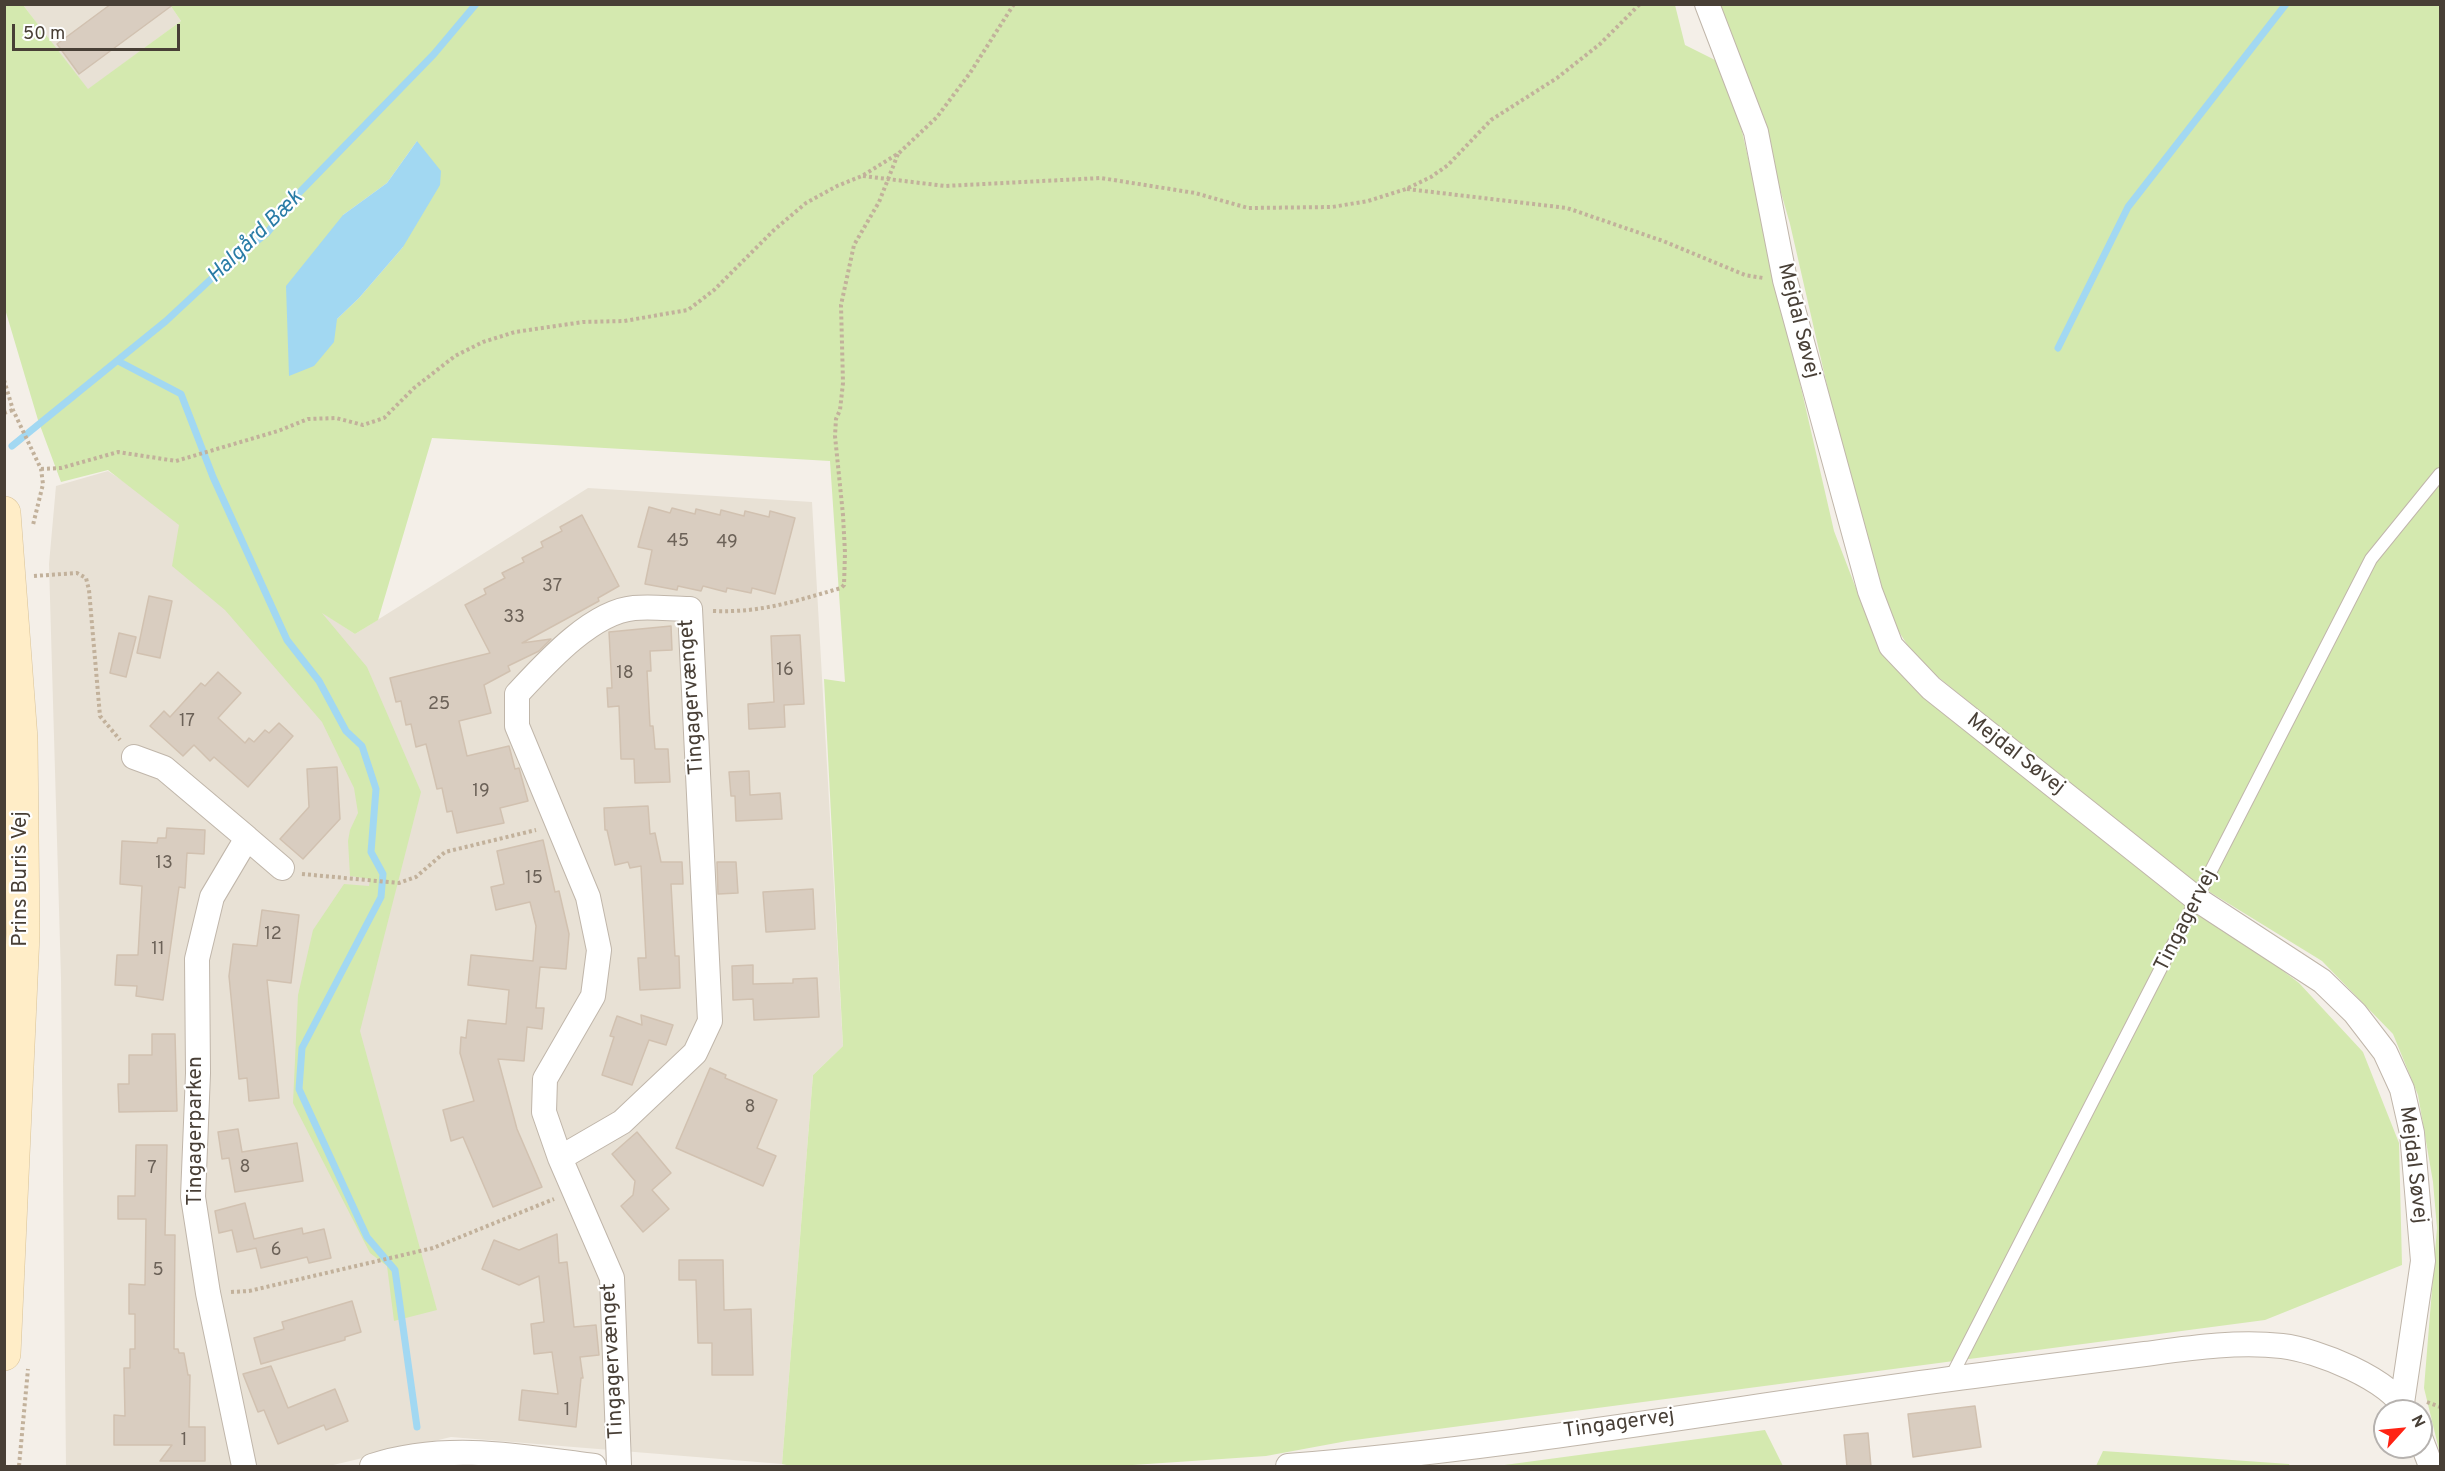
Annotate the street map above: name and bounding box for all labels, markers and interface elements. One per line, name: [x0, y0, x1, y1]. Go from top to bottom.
scale bar: [15, 12, 183, 50]
text: 50 m: [23, 23, 65, 46]
water label: Halgård Bæk: [203, 186, 309, 290]
street label: Mejdal Søvej: [1771, 261, 1823, 381]
house number: 45: [667, 531, 689, 553]
house number: 49: [716, 532, 738, 554]
house number: 37: [542, 576, 562, 598]
house number: 33: [503, 607, 525, 629]
street label: Tingagervænget: [675, 618, 711, 776]
house number: 16: [776, 660, 794, 682]
house number: 18: [616, 663, 634, 685]
house number: 25: [428, 694, 450, 716]
street label: Mejdal Søvej: [1961, 709, 2069, 801]
house number: 17: [179, 711, 195, 733]
house number: 19: [472, 781, 490, 803]
street label: Prins Buris Vej: [9, 811, 35, 947]
house number: 13: [155, 853, 173, 875]
street label: Tingagervej: [2150, 865, 2224, 977]
house number: 15: [525, 868, 543, 890]
house number: 12: [264, 924, 282, 946]
house number: 11: [151, 939, 165, 961]
street label: Tingagerparken: [184, 1056, 210, 1206]
house number: 8: [745, 1097, 755, 1119]
street label: Mejdal Søvej: [2392, 1105, 2432, 1225]
house number: 8: [240, 1157, 250, 1179]
house number: 7: [147, 1158, 157, 1180]
house number: 6: [271, 1240, 281, 1262]
house number: 5: [152, 1260, 164, 1282]
street label: Tingagervænget: [597, 1282, 631, 1440]
north arrow: [2373, 1399, 2433, 1459]
house number: 1: [564, 1400, 570, 1422]
street label: Tingagervej: [1562, 1405, 1676, 1445]
text: N: [2406, 1412, 2429, 1431]
house number: 1: [181, 1430, 187, 1452]

